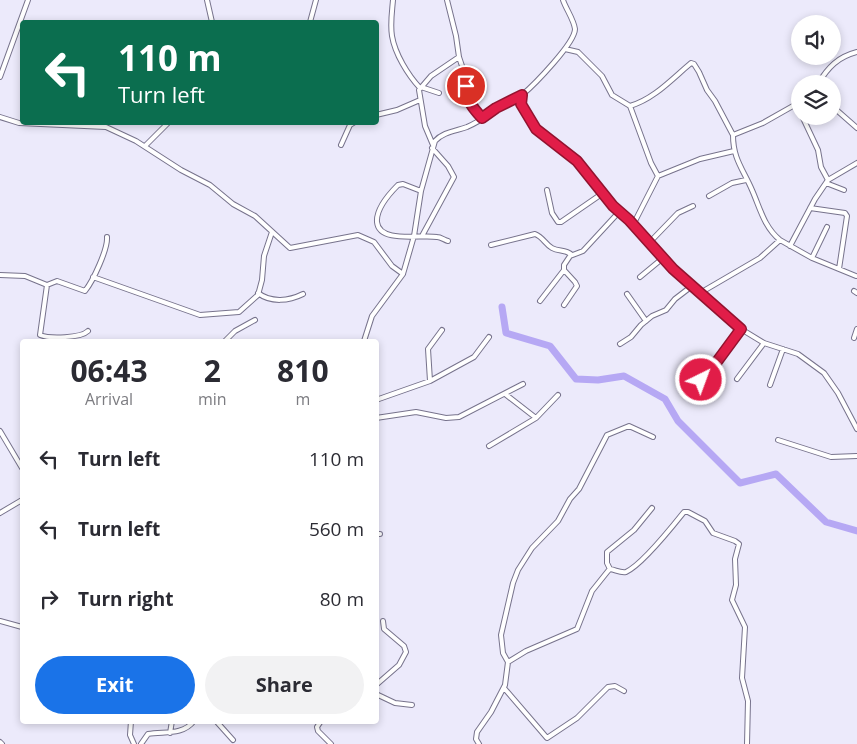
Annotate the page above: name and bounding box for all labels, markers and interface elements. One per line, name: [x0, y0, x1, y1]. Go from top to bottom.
map controls: [791, 15, 841, 125]
button: sound: [791, 15, 841, 65]
text: 110 m: [118, 34, 222, 81]
icon: left: [35, 40, 100, 105]
pin: [445, 65, 487, 107]
icon: arrive: [452, 72, 480, 100]
button: layers: [791, 75, 841, 125]
text: Turn left: [118, 79, 205, 109]
text: 06:43: [70, 350, 148, 391]
text: 2: [204, 350, 221, 391]
text: 810: [277, 350, 329, 391]
position arrow: [674, 353, 726, 405]
text: Arrival: [85, 388, 133, 410]
text: min: [198, 388, 227, 410]
text: m: [295, 388, 310, 410]
icon: left: [35, 445, 63, 473]
text: Turn left: [78, 446, 160, 472]
text: 110 m: [309, 446, 364, 472]
icon: left: [35, 515, 63, 543]
text: Turn left: [78, 516, 160, 542]
text: 560 m: [309, 516, 364, 542]
icon: right: [35, 585, 63, 613]
text: Turn right: [78, 586, 173, 612]
text: 80 m: [320, 586, 364, 612]
button: Exit: [35, 656, 195, 714]
button: Share: [205, 656, 364, 714]

